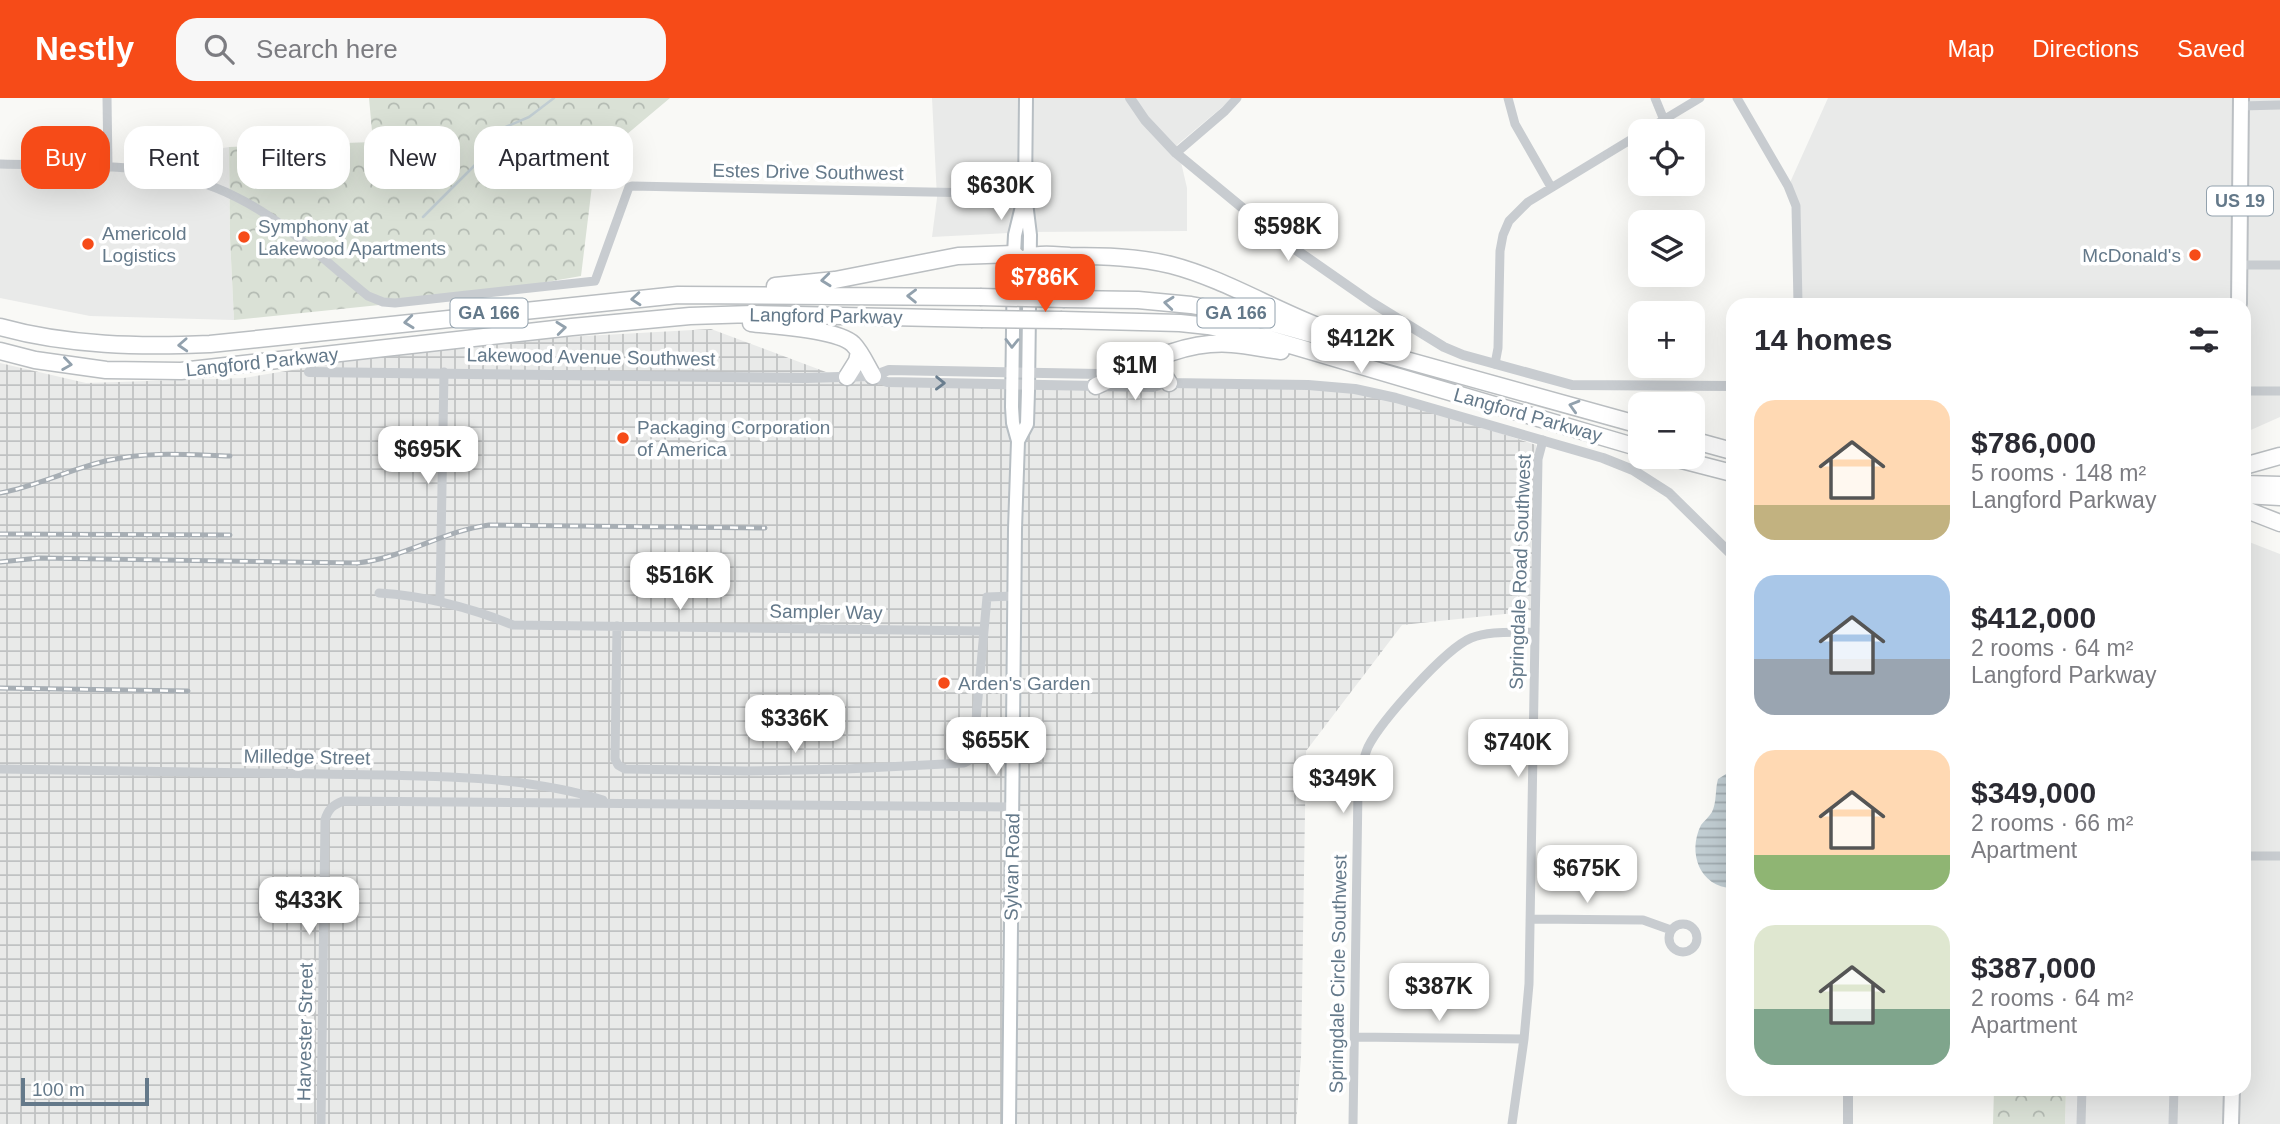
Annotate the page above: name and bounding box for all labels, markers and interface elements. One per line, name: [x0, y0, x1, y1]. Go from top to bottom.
search box: [176, 18, 666, 81]
text: Nestly: [35, 30, 134, 67]
icon: search: [200, 30, 238, 68]
text: Search here: [256, 34, 398, 64]
text: Map: [1948, 35, 1994, 62]
text: Directions: [2032, 35, 2139, 62]
text: Saved: [2177, 35, 2245, 62]
map controls: [1628, 119, 1705, 469]
button: locate: [1628, 119, 1705, 196]
chip: Buy: [21, 126, 110, 189]
chip: Rent: [124, 126, 223, 189]
chip: Filters: [237, 126, 350, 189]
chip: New: [364, 126, 460, 189]
chip: Apartment: [474, 126, 633, 189]
street label: Estes Drive Southwest: [712, 160, 904, 184]
pin: $630K: [952, 162, 1050, 222]
text: $630K: [967, 172, 1035, 198]
road number: US 19: [2207, 186, 2273, 216]
pin: $598K: [1239, 204, 1337, 263]
button: layers: [1628, 210, 1705, 287]
text: $598K: [1254, 213, 1322, 239]
place label: Symphony at Lakewood Apartments: [258, 216, 446, 259]
place label: Americold Logistics: [102, 223, 186, 266]
marker: Symphony at Lakewood Apartments: [236, 229, 252, 245]
marker: Americold Logistics: [80, 236, 96, 252]
place label: McDonald's: [2082, 245, 2181, 266]
marker: McDonald's: [2187, 247, 2203, 263]
pin: $786K: [996, 254, 1094, 314]
text: $786K: [1011, 264, 1079, 290]
one-way arrow: [820, 273, 832, 288]
one-way arrow: [906, 289, 917, 304]
one-way arrow: [630, 291, 641, 306]
one-way arrow: [1163, 296, 1174, 311]
road number: GA 166: [450, 298, 528, 328]
road number: GA 166: [1198, 298, 1274, 328]
button: +: [1628, 301, 1705, 378]
street label: Langford Parkway: [749, 304, 903, 328]
one-way arrow: [403, 314, 414, 329]
pin: $412K: [1312, 316, 1410, 375]
one-way arrow: [555, 320, 567, 335]
icon: filters: [2185, 321, 2223, 359]
text: 14 homes: [1754, 323, 1892, 356]
text: $412K: [1327, 325, 1395, 351]
one-way arrow: [177, 337, 188, 352]
one-way arrow: [1005, 338, 1020, 349]
pin: $1M: [1101, 342, 1169, 402]
street label: Langford Parkway: [185, 344, 340, 380]
street label: Lakewood Avenue Southwest: [466, 344, 716, 370]
text: $1M: [1113, 352, 1157, 378]
one-way arrow: [61, 357, 73, 372]
one-way arrow: [935, 376, 946, 391]
street label: Langford Parkway: [1451, 384, 1605, 446]
button: −: [1628, 392, 1705, 469]
one-way arrow: [1568, 400, 1580, 415]
place label: Packaging Corporation of America: [637, 417, 830, 460]
pin: $695K: [379, 426, 477, 486]
text: $786,000: [1971, 426, 2096, 459]
icon: home: [1810, 428, 1894, 512]
marker: Packaging Corporation of America: [615, 430, 631, 446]
text: $695K: [394, 436, 462, 462]
street label: Springdale Road Southwest: [1505, 453, 1535, 690]
text: 5 rooms · 148 m²: [1971, 460, 2146, 486]
text: Langford Parkway: [1971, 487, 2156, 513]
pin: $516K: [631, 552, 729, 612]
text: $516K: [646, 562, 714, 588]
street label: Sampler Way: [769, 601, 883, 623]
text: $412,000: [1971, 601, 2096, 634]
icon: home: [1810, 603, 1894, 687]
text: 2 rooms · 64 m²: [1971, 635, 2133, 661]
text: Langford Parkway: [1971, 662, 2156, 688]
place label: Arden's Garden: [958, 673, 1090, 694]
marker: Arden's Garden: [936, 675, 952, 691]
pin: $336K: [746, 696, 844, 755]
text: $336K: [761, 705, 829, 731]
pin: $655K: [947, 718, 1045, 777]
pin: $740K: [1469, 720, 1567, 779]
text: $655K: [962, 727, 1030, 753]
text: $740K: [1484, 729, 1552, 755]
street label: Milledge Street: [243, 745, 371, 769]
pin: $349K: [1294, 756, 1392, 815]
text: $349K: [1309, 765, 1377, 791]
text: $349,000: [1971, 776, 2096, 809]
icon: home: [1810, 778, 1894, 862]
text: 2 rooms · 66 m²: [1971, 810, 2133, 836]
street label: Sylvan Road: [1001, 813, 1023, 921]
text: Apartment: [1971, 837, 2077, 863]
pin: $675K: [1538, 846, 1636, 905]
street label: Springdale Circle Southwest: [1325, 854, 1351, 1094]
text: $675K: [1553, 855, 1621, 881]
pin: $433K: [260, 878, 358, 937]
text: $433K: [275, 887, 343, 913]
text: $387,000: [1971, 951, 2096, 984]
icon: home: [1810, 953, 1894, 1037]
street label: Harvester Street: [293, 962, 317, 1101]
pin: $387K: [1390, 964, 1488, 1023]
text: $387K: [1405, 973, 1473, 999]
text: 2 rooms · 64 m²: [1971, 985, 2133, 1011]
text: Apartment: [1971, 1012, 2077, 1038]
scale bar: [21, 1075, 149, 1107]
text: 100 m: [32, 1079, 85, 1100]

